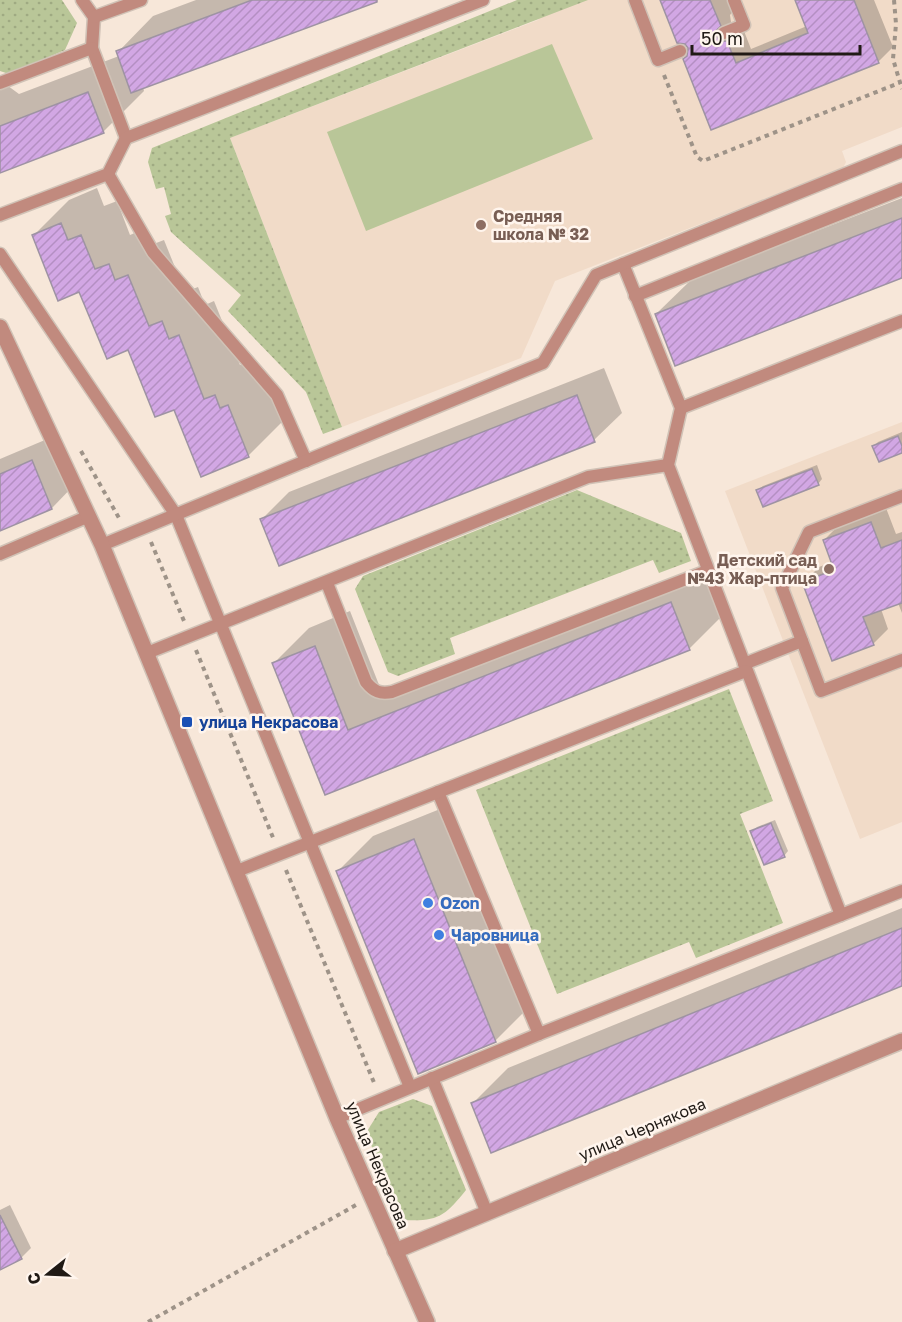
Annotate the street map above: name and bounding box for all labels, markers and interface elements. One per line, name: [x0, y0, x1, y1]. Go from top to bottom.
scale bar: [692, 18, 860, 56]
text: 50 m: [701, 27, 743, 49]
place label: Средняя школа № 32: [493, 206, 589, 244]
marker: Средняя школа № 32: [474, 218, 488, 232]
place label: Детский сад №43 Жар-птица: [687, 550, 817, 588]
marker: Детский сад №43 Жар-птица: [822, 562, 836, 576]
place label: улица Некрасова: [199, 712, 338, 732]
marker: улица Некрасова: [180, 715, 194, 729]
place label: Ozon: [440, 893, 480, 913]
marker: Ozon: [421, 896, 435, 910]
place label: Чаровница: [451, 925, 539, 945]
marker: Чаровница: [432, 928, 446, 942]
street label: улица Чернякова: [575, 1093, 709, 1165]
street label: улица Некрасова: [342, 1098, 414, 1232]
north arrow: [18, 1244, 78, 1304]
text: С: [22, 1270, 45, 1287]

